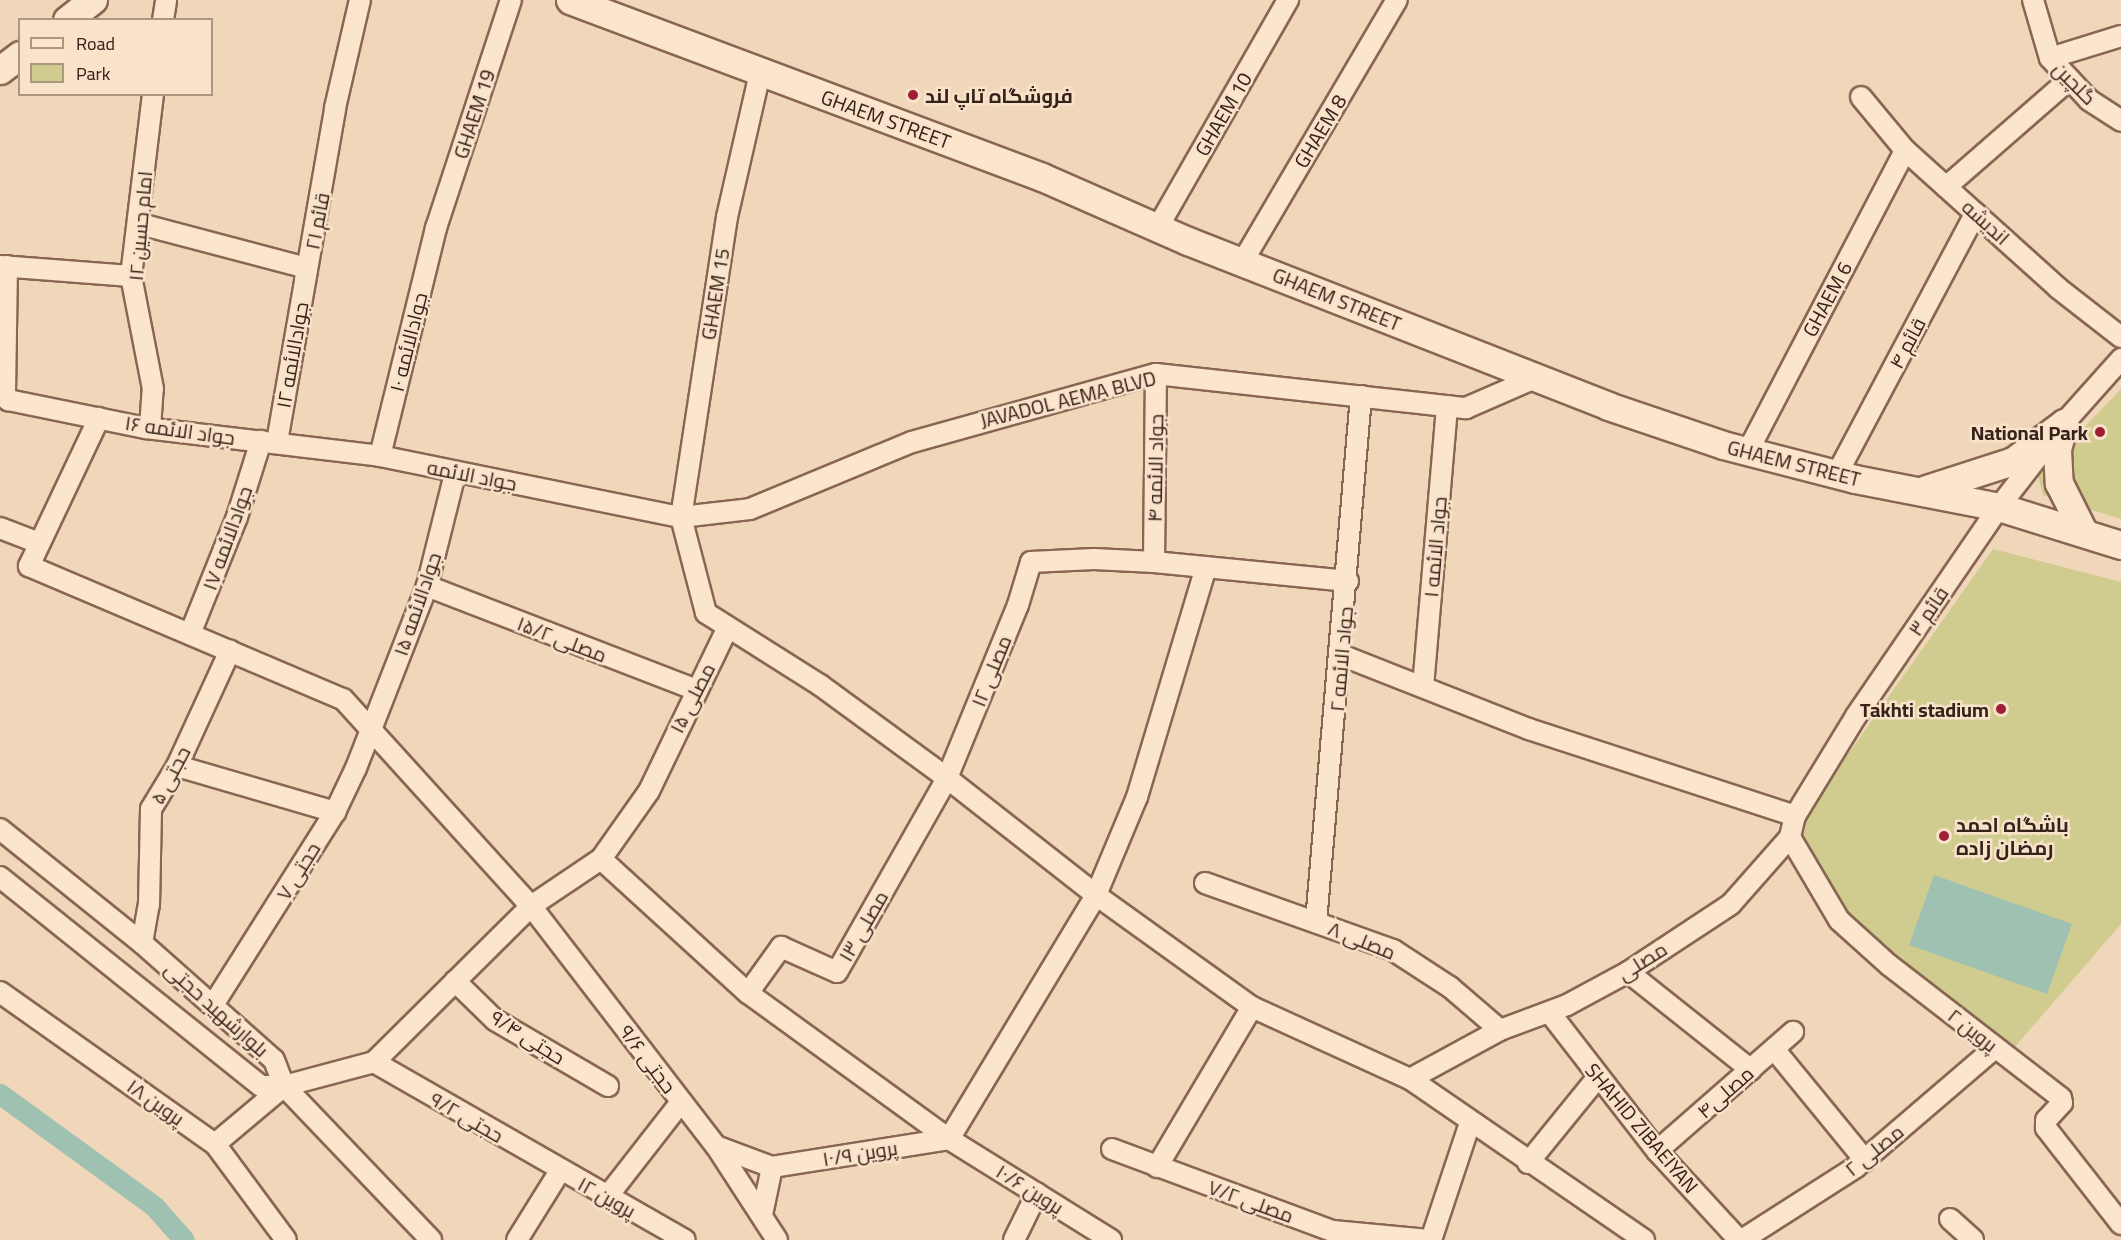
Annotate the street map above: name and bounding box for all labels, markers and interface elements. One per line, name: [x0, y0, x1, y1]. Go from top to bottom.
legend: [18, 18, 213, 96]
text: Road: [76, 27, 115, 60]
street label: گلچین: [2048, 56, 2102, 110]
text: Park: [76, 57, 110, 90]
street label: GHAEM 19: [448, 66, 500, 162]
street label: GHAEM 10: [1190, 68, 1256, 160]
place label: فروشگاه تاپ لند: [925, 83, 1073, 107]
street label: GHAEM STREET: [818, 84, 954, 154]
marker: فروشگاه تاپ لند: [906, 88, 920, 102]
street label: GHAEM 8: [1289, 90, 1351, 172]
street label: امام حسین ۱۲: [123, 170, 157, 282]
street label: قائم ۲۱: [300, 190, 334, 252]
street label: اندیشه: [1957, 195, 2015, 249]
street label: GHAEM 15: [696, 246, 734, 342]
street label: GHAEM 6: [1797, 258, 1857, 340]
street label: GHAEM STREET: [1269, 262, 1405, 336]
street label: جوادالائمه ۱۰: [384, 290, 432, 394]
street label: جوادالائمه ۱۲: [271, 300, 313, 410]
street label: قائم ۴: [1884, 313, 1930, 373]
street label: JAVADOL AEMA BLVD: [978, 366, 1158, 432]
street label: جواد الائمه ۱۶: [123, 410, 237, 450]
street label: جواد الائمه ۴: [1142, 414, 1168, 522]
place label: National Park: [1971, 420, 2088, 444]
marker: National Park: [2093, 425, 2107, 439]
street label: GHAEM STREET: [1725, 435, 1863, 491]
street label: جواد الائمه: [425, 455, 519, 495]
street label: جوادالائمه ۱۷: [197, 482, 257, 594]
street label: جواد الائمه ۱: [1419, 495, 1451, 599]
street label: جوادالائمه ۱۵: [388, 549, 446, 659]
street label: قائم ۳: [1903, 582, 1953, 640]
street label: جواد الائمه ۲: [1324, 605, 1358, 713]
street label: مصلی ۱۵/۲: [514, 611, 610, 667]
street label: مصلی ۱۲: [966, 632, 1016, 710]
street label: مصلی ۱۵: [664, 659, 720, 737]
place label: Takhti stadium: [1860, 697, 1989, 721]
marker: Takhti stadium: [1994, 702, 2008, 716]
street label: حجتی ۵: [145, 742, 195, 808]
place label: باشگاه احمد رمضان زاده: [1956, 813, 2069, 860]
marker: باشگاه احمد رمضان زاده: [1937, 829, 1951, 843]
street label: حجتی ۷: [271, 838, 325, 904]
street label: مصلی ۱۳: [833, 886, 893, 966]
street label: مصلی ۸: [1325, 916, 1399, 964]
street label: مصلی: [1613, 937, 1671, 985]
street label: بلوارشهید حجتی: [160, 956, 274, 1062]
street label: پروین ۲: [1943, 1003, 2003, 1057]
street label: حجتی ۹/۴: [486, 1005, 570, 1069]
street label: حجتی ۹/۶: [615, 1020, 681, 1098]
street label: SHAHID ZIBAEIYAN: [1581, 1058, 1703, 1198]
street label: مصلی۴: [1692, 1061, 1758, 1123]
street label: پروین ۱۸: [123, 1074, 189, 1130]
street label: حجتی ۹/۲: [426, 1087, 508, 1147]
street label: مصلی ۲: [1840, 1119, 1908, 1181]
street label: پروین ۱۰/۹: [821, 1135, 899, 1171]
street label: پروین ۱۰/۶: [992, 1159, 1068, 1219]
street label: پروین ۱۲: [574, 1171, 640, 1223]
street label: مصلی ۷/۲: [1205, 1174, 1297, 1228]

